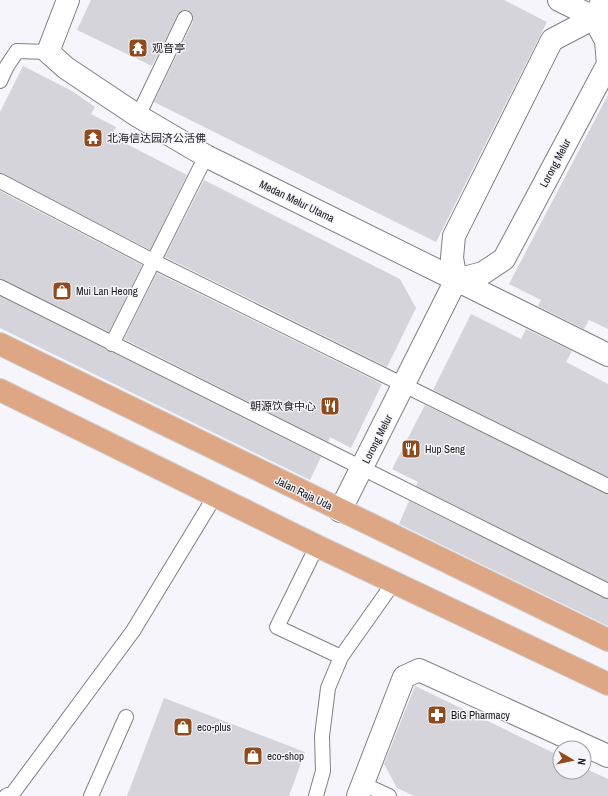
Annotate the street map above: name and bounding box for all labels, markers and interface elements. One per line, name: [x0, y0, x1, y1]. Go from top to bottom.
temple icon: 观音亭: [127, 37, 149, 59]
place label: 观音亭: [152, 41, 185, 55]
temple icon: 北海信达园济公活佛: [82, 127, 104, 149]
place label: 北海信达园济公活佛: [107, 131, 206, 145]
street label: Lorong Melur: [536, 136, 574, 190]
street label: Medan Melur Utama: [257, 177, 337, 225]
shop icon: Mui Lan Heong: [51, 280, 73, 302]
place label: Mui Lan Heong: [76, 284, 138, 298]
restaurant icon: 朝源饮食中心: [319, 395, 341, 417]
place label: 朝源饮食中心: [250, 399, 316, 413]
street label: Lorong Melur: [359, 412, 395, 466]
restaurant icon: Hup Seng: [400, 438, 422, 460]
place label: Hup Seng: [425, 442, 465, 456]
street label: Jalan Raja Uda: [273, 473, 335, 513]
pharmacy icon: BiG Pharmacy: [426, 704, 448, 726]
place label: BiG Pharmacy: [451, 708, 510, 722]
shop icon: eco-plus: [172, 716, 194, 738]
place label: eco-plus: [197, 720, 232, 734]
north arrow: [552, 740, 592, 780]
shop icon: eco-shop: [242, 745, 264, 767]
place label: eco-shop: [267, 749, 304, 763]
text: N: [574, 757, 589, 766]

